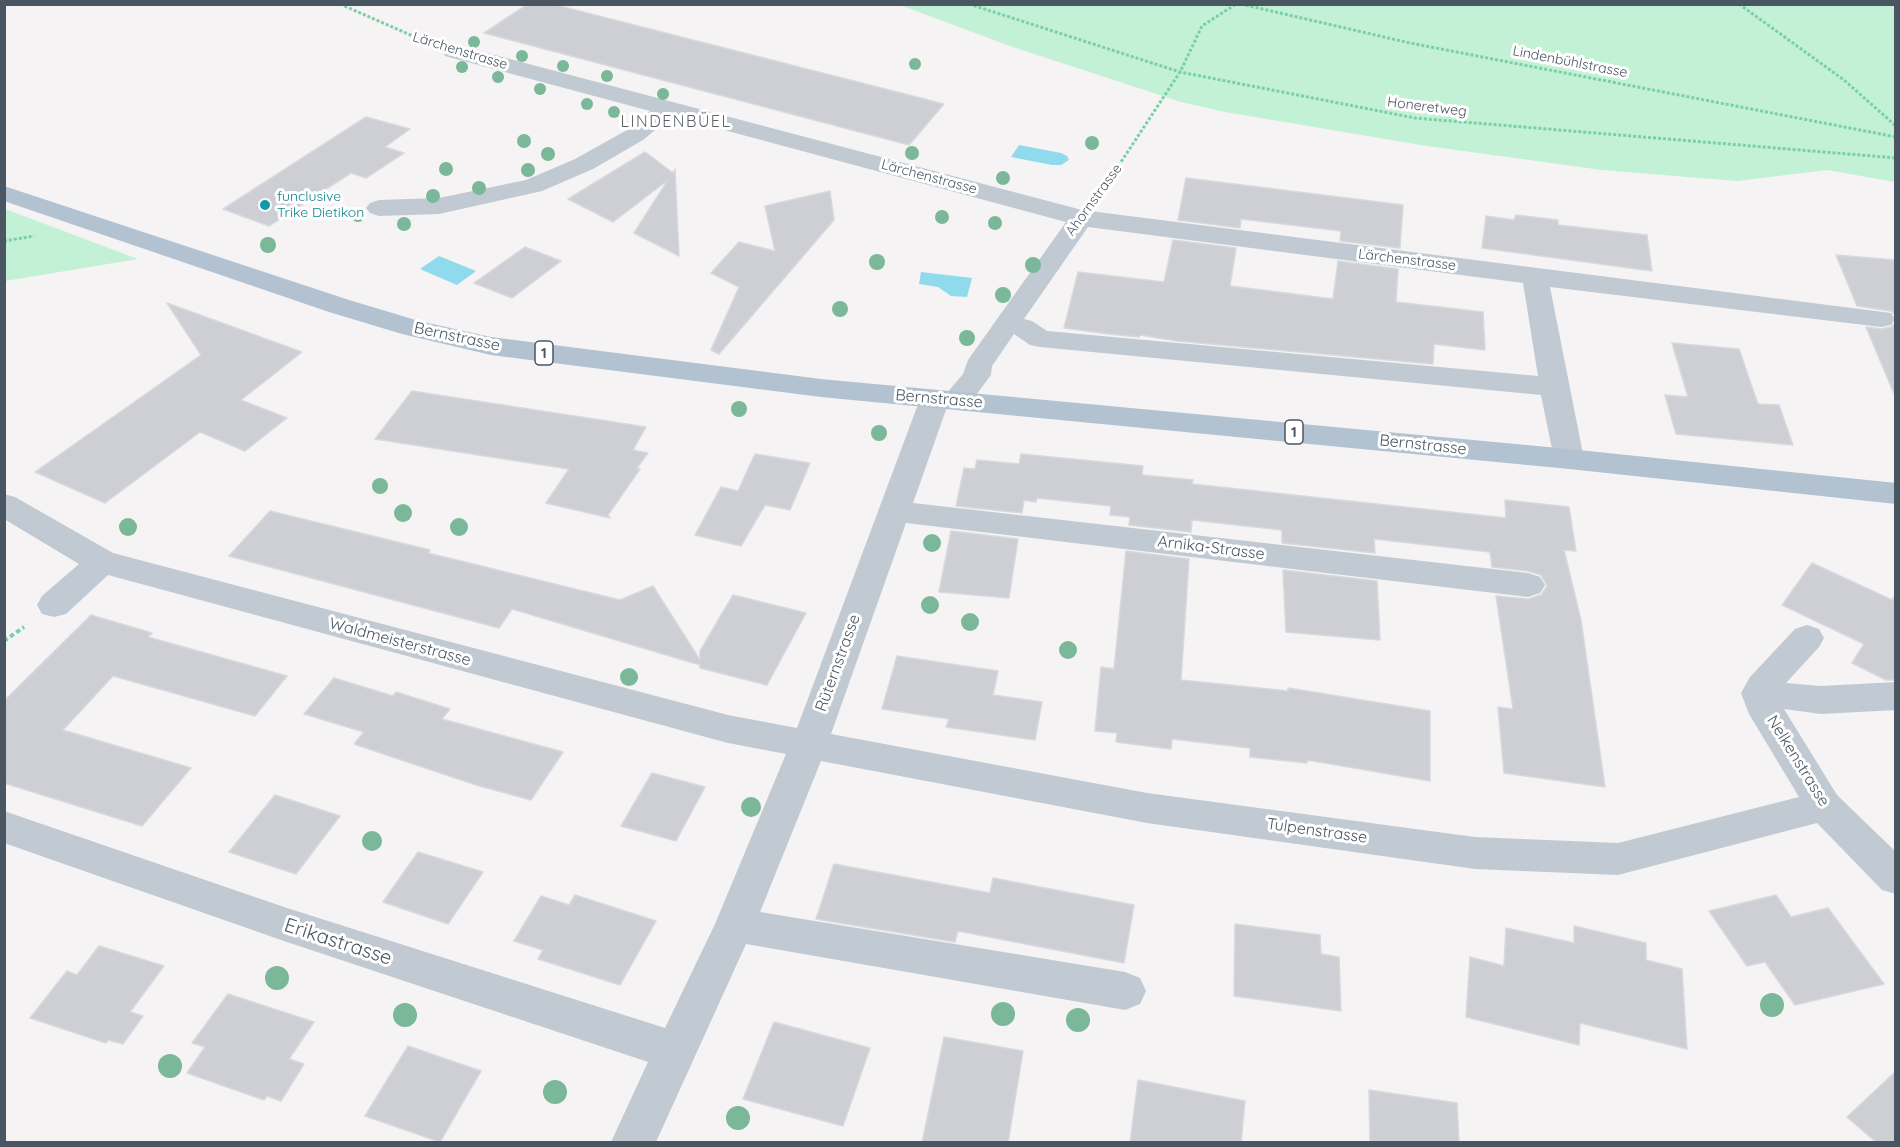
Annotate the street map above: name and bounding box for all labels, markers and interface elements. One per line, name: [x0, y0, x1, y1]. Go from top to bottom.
street label: Lärchenstrasse: [411, 29, 509, 73]
street label: Lindenbühlstrasse: [1511, 43, 1629, 81]
street label: Honeretweg: [1386, 94, 1468, 120]
district label: LINDENBÜEL: [621, 112, 731, 132]
street label: Lärchenstrasse: [879, 156, 979, 198]
street label: Ahornstrasse: [1062, 161, 1126, 239]
place label: funclusive Trike Dietikon: [277, 189, 364, 222]
marker: funclusive Trike Dietikon: [258, 198, 272, 212]
street label: Lärchenstrasse: [1357, 246, 1457, 274]
street label: Bernstrasse: [412, 319, 502, 355]
road number: 1: [535, 341, 553, 365]
street label: Bernstrasse: [895, 386, 983, 412]
road number: 1: [1285, 420, 1303, 444]
street label: Bernstrasse: [1378, 431, 1468, 459]
street label: Arnika-Strasse: [1156, 532, 1266, 564]
street label: Rüternstrasse: [812, 612, 864, 714]
street label: Waldmeisterstrasse: [327, 614, 473, 670]
street label: Nelkenstrasse: [1762, 712, 1834, 810]
street label: Tulpenstrasse: [1266, 814, 1368, 848]
street label: Erikastrasse: [281, 913, 395, 971]

